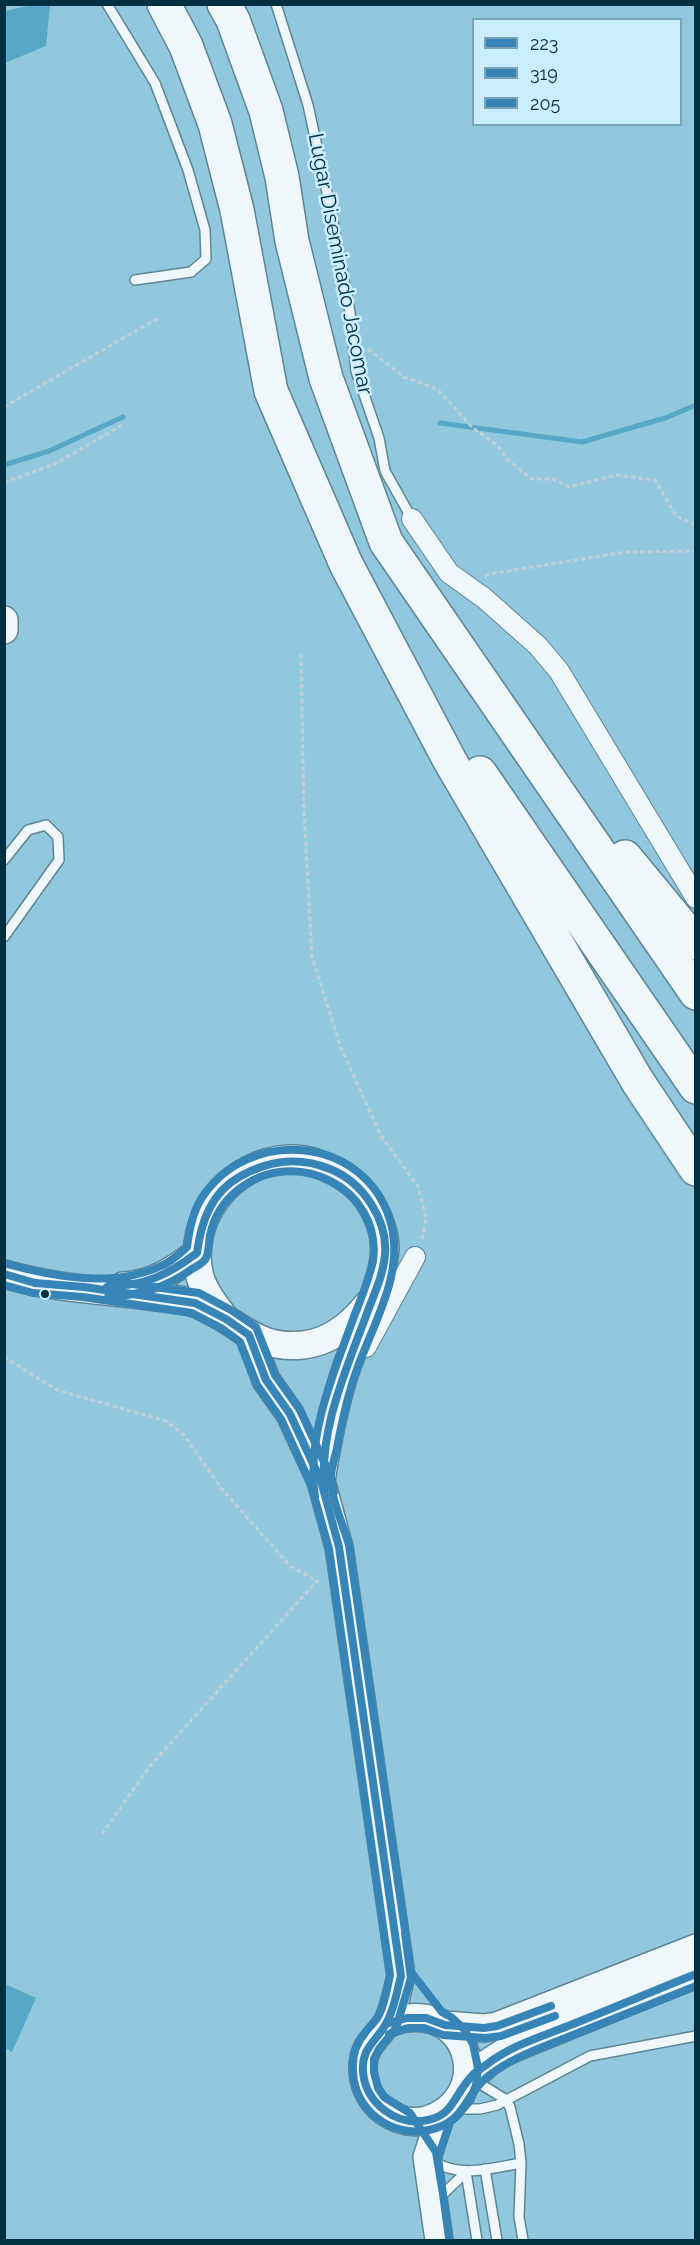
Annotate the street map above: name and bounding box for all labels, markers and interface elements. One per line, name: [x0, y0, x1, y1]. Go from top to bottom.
legend: [472, 18, 682, 126]
text: 223: [530, 33, 558, 54]
text: 319: [530, 63, 558, 84]
text: 205: [530, 93, 560, 114]
street label: Lugar Diseminado Jacomar: [302, 131, 378, 397]
unlabelled marker: [39, 1288, 51, 1300]

